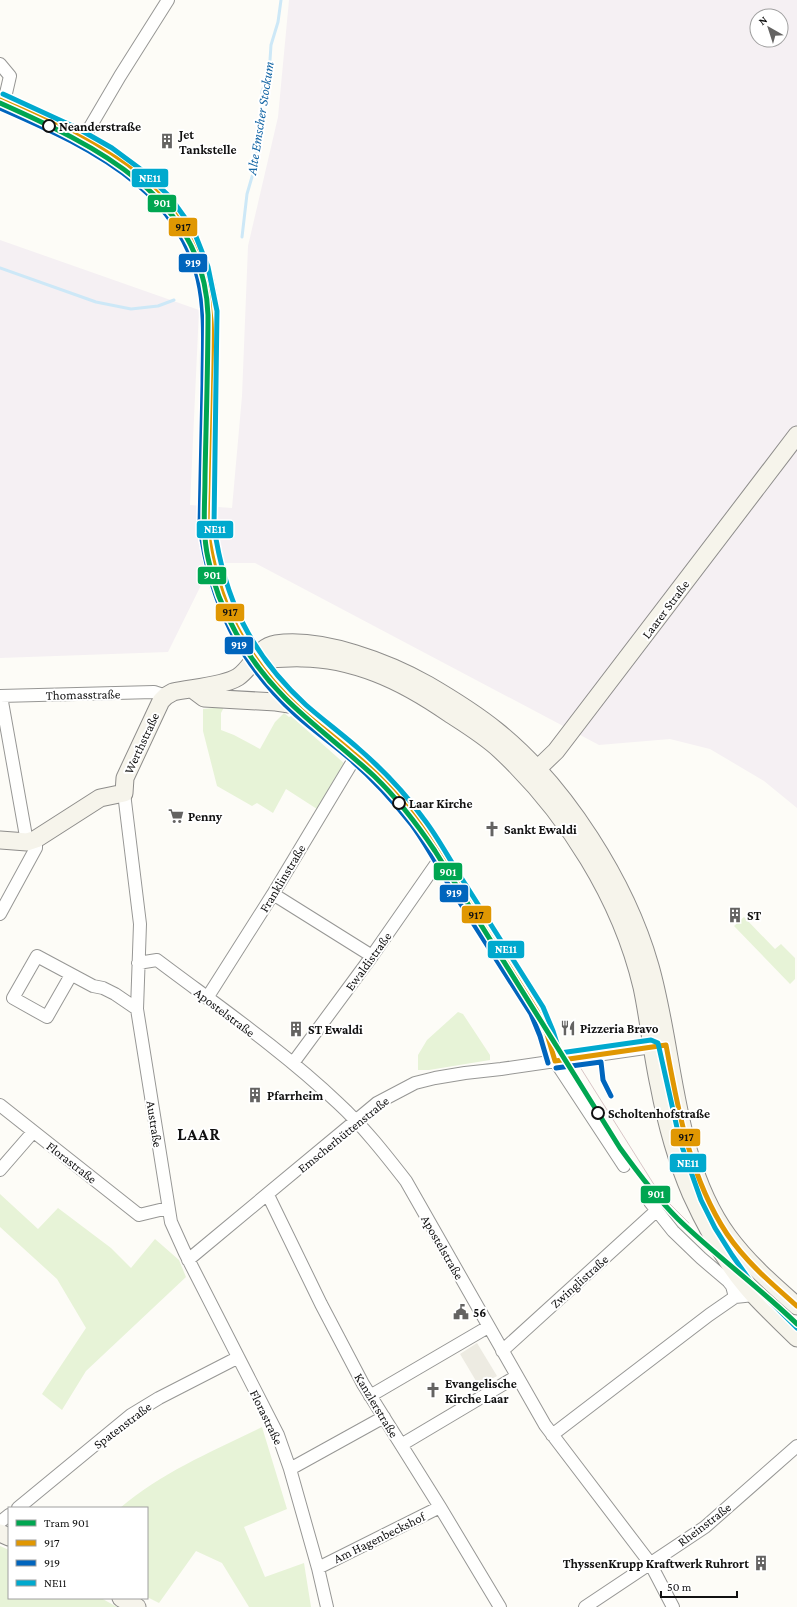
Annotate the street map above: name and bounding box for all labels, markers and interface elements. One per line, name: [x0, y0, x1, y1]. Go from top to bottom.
north arrow: [749, 8, 789, 48]
text: N: [756, 13, 770, 27]
water label: Alte Emscher Stockum: [243, 60, 277, 177]
marker: Neanderstraße: [42, 119, 56, 133]
place label: Neanderstraße: [59, 119, 141, 134]
place label: Jet Tankstelle: [177, 127, 237, 157]
building icon: Jet Tankstelle: [158, 132, 176, 150]
line badge: NE11: [131, 168, 169, 188]
text: NE11: [139, 172, 161, 184]
line badge: 901: [147, 194, 177, 213]
text: 901: [154, 197, 170, 209]
line badge: 917: [168, 217, 198, 237]
text: 917: [175, 221, 191, 233]
line badge: 919: [178, 253, 208, 273]
text: 919: [185, 257, 201, 269]
line badge: NE11: [196, 520, 234, 539]
text: NE11: [204, 523, 226, 535]
line badge: 901: [197, 566, 227, 585]
text: 901: [204, 569, 220, 581]
street label: Laarer Straße: [639, 577, 692, 642]
line badge: 917: [215, 603, 245, 622]
text: 917: [222, 606, 238, 618]
line badge: 919: [224, 636, 254, 655]
text: 919: [231, 639, 247, 651]
street label: Thomasstraße: [45, 686, 121, 703]
street label: Werthstraße: [121, 710, 162, 776]
marker: Laar Kirche: [392, 796, 406, 810]
place label: Laar Kirche: [409, 796, 473, 811]
supermarket icon: Penny: [167, 807, 185, 825]
place label: Penny: [188, 809, 223, 824]
church icon: Sankt Ewaldi: [483, 820, 501, 838]
place label: Sankt Ewaldi: [504, 822, 577, 837]
street label: Franklinstraße: [256, 841, 309, 915]
line badge: 901: [433, 862, 463, 881]
text: 901: [440, 866, 456, 878]
line badge: 919: [439, 884, 469, 903]
text: 919: [446, 887, 462, 899]
line badge: 917: [461, 905, 492, 924]
building icon: ST: [726, 906, 744, 924]
place label: ST: [747, 908, 761, 923]
text: 917: [468, 909, 484, 921]
street label: Ewaldistraße: [342, 929, 395, 993]
line badge: NE11: [487, 940, 525, 959]
text: NE11: [495, 943, 517, 955]
street label: Apostelstraße: [191, 985, 258, 1040]
restaurant icon: Pizzeria Bravo: [559, 1019, 577, 1037]
building icon: ST Ewaldi: [287, 1020, 305, 1038]
place label: Pizzeria Bravo: [580, 1021, 659, 1036]
place label: ST Ewaldi: [308, 1022, 363, 1037]
building icon: Pfarrheim: [246, 1086, 264, 1104]
place label: Pfarrheim: [267, 1088, 323, 1103]
street label: Emscherhüttenstraße: [295, 1093, 392, 1176]
street label: Austraße: [143, 1100, 166, 1149]
marker: Scholtenhofstraße: [591, 1106, 605, 1120]
place label: Scholtenhofstraße: [608, 1106, 710, 1121]
district label: LAAR: [177, 1125, 221, 1144]
line badge: 917: [670, 1128, 701, 1147]
text: 917: [678, 1131, 694, 1143]
street label: Florastraße: [44, 1138, 100, 1187]
line badge: NE11: [669, 1153, 707, 1173]
text: NE11: [677, 1157, 699, 1169]
line badge: 901: [640, 1185, 671, 1204]
text: 901: [648, 1188, 664, 1200]
street label: Apostelstraße: [418, 1212, 467, 1282]
street label: Zwinglistraße: [547, 1251, 611, 1311]
public building icon: 56: [452, 1303, 470, 1321]
place label: 56: [473, 1305, 486, 1320]
street label: Kanzlerstraße: [352, 1370, 402, 1440]
place label: Evangelische Kirche Laar: [445, 1376, 517, 1406]
church icon: Evangelische Kirche Laar: [424, 1381, 442, 1399]
street label: Florastraße: [247, 1387, 286, 1447]
street label: Spatenstraße: [90, 1399, 154, 1452]
street label: Rheinstraße: [675, 1499, 734, 1549]
legend: [8, 1507, 148, 1599]
street label: Am Hagenbeckshof: [331, 1508, 428, 1566]
text: Tram 901: [44, 1516, 89, 1530]
text: 917: [44, 1536, 60, 1550]
building icon: ThyssenKrupp Kraftwerk Ruhrort: [752, 1554, 770, 1572]
text: 919: [44, 1556, 60, 1570]
place label: ThyssenKrupp Kraftwerk Ruhrort: [563, 1556, 749, 1571]
scale bar: [661, 1573, 737, 1599]
text: NE11: [44, 1576, 66, 1590]
text: 50 m: [667, 1580, 692, 1594]

